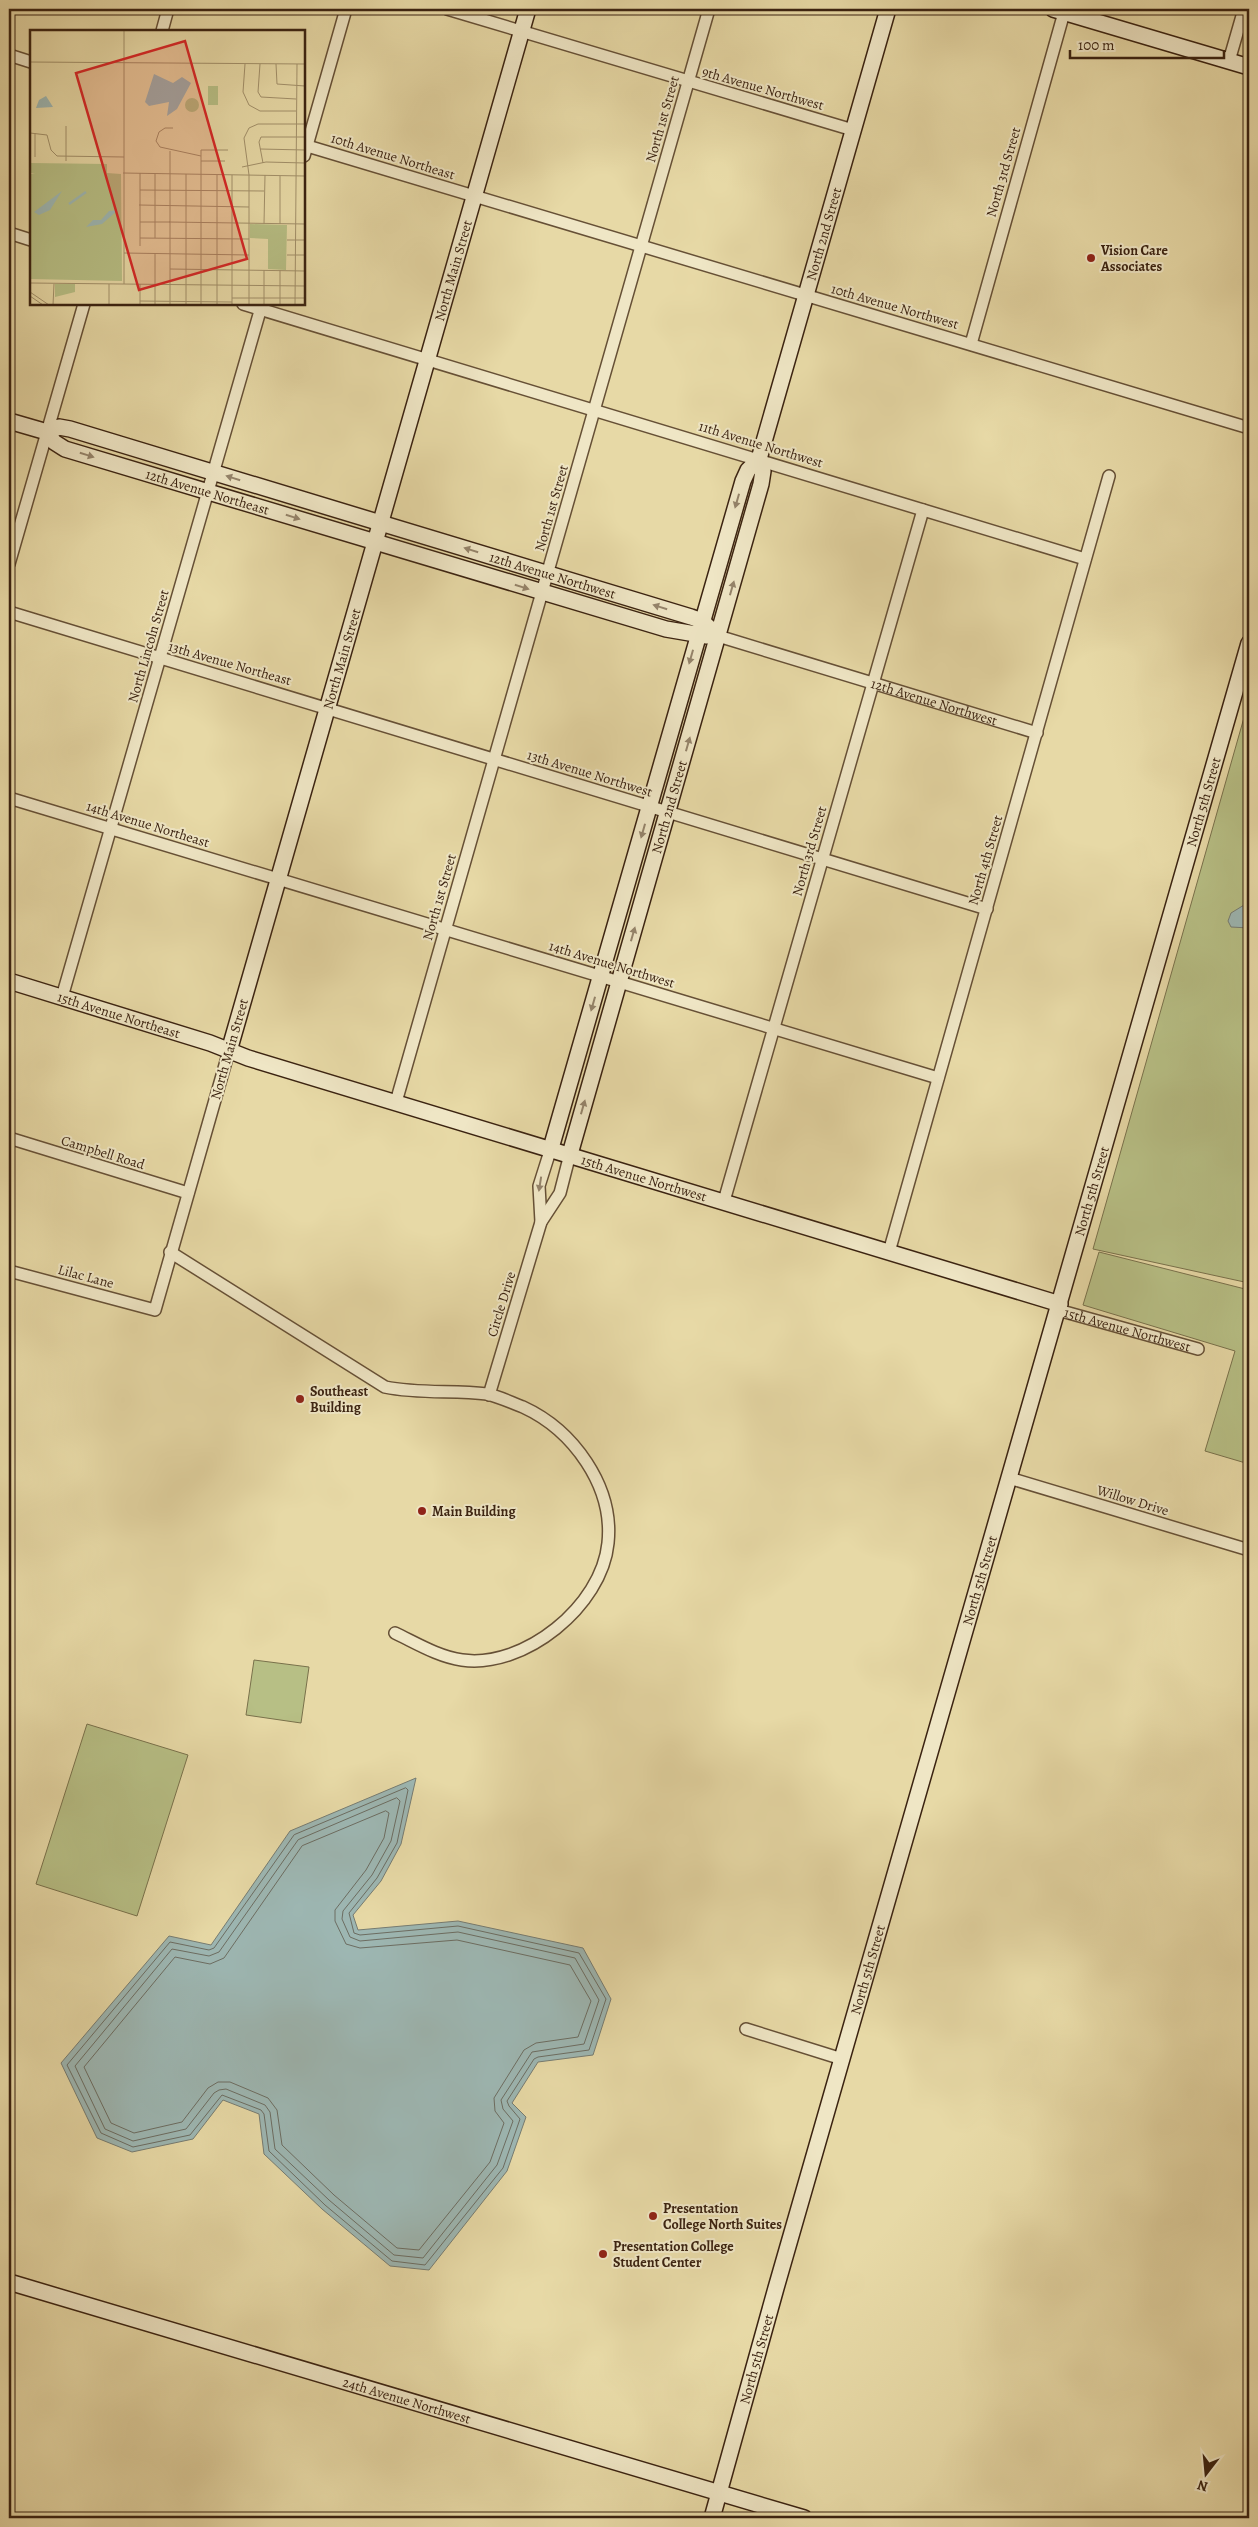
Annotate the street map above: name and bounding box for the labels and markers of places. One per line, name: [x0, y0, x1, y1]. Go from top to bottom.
place label: Vision Care Associates: [1100, 241, 1168, 276]
marker: Vision Care Associates: [1085, 252, 1097, 264]
place label: Southeast Building: [310, 1382, 368, 1417]
marker: Southeast Building: [294, 1393, 306, 1405]
place label: Main Building: [432, 1502, 516, 1521]
marker: Main Building: [416, 1505, 428, 1517]
place label: Presentation College North Suites: [663, 2199, 782, 2234]
marker: Presentation College North Suites: [647, 2210, 659, 2222]
place label: Presentation College Student Center: [613, 2237, 734, 2272]
marker: Presentation College Student Center: [597, 2248, 609, 2260]

